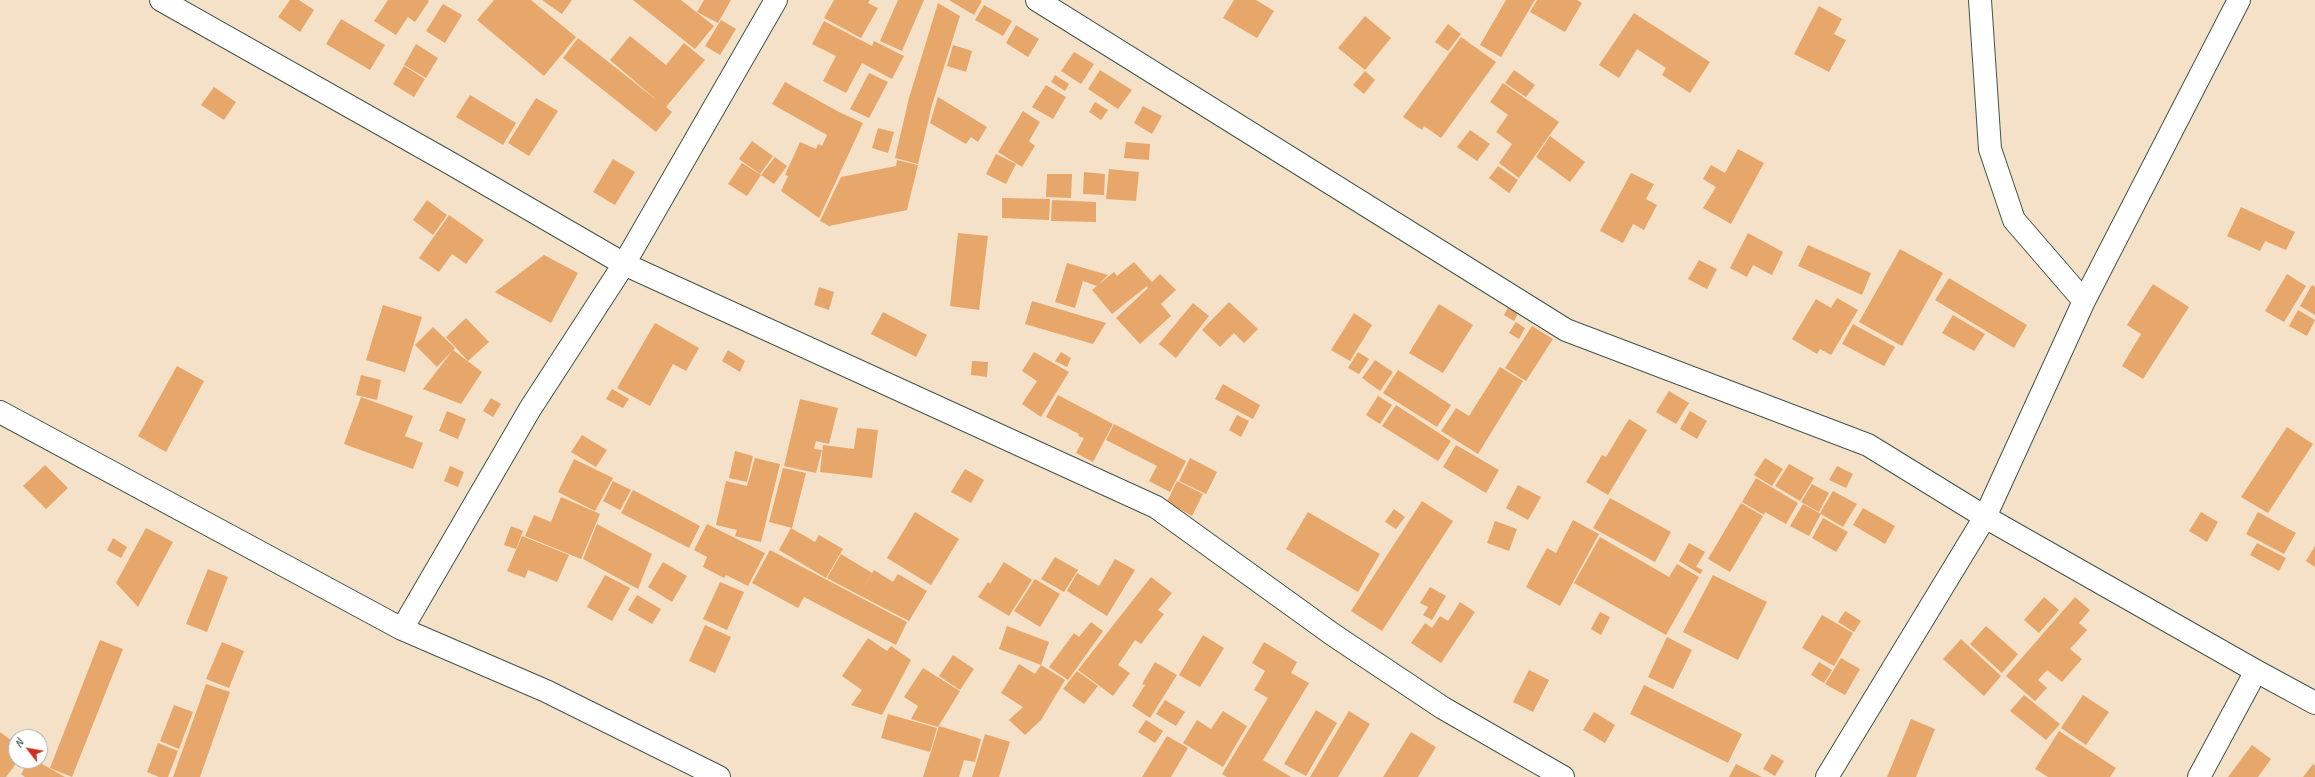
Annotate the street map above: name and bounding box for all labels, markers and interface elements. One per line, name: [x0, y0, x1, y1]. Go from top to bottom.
north arrow: [8, 729, 48, 769]
text: N: [11, 737, 26, 750]

